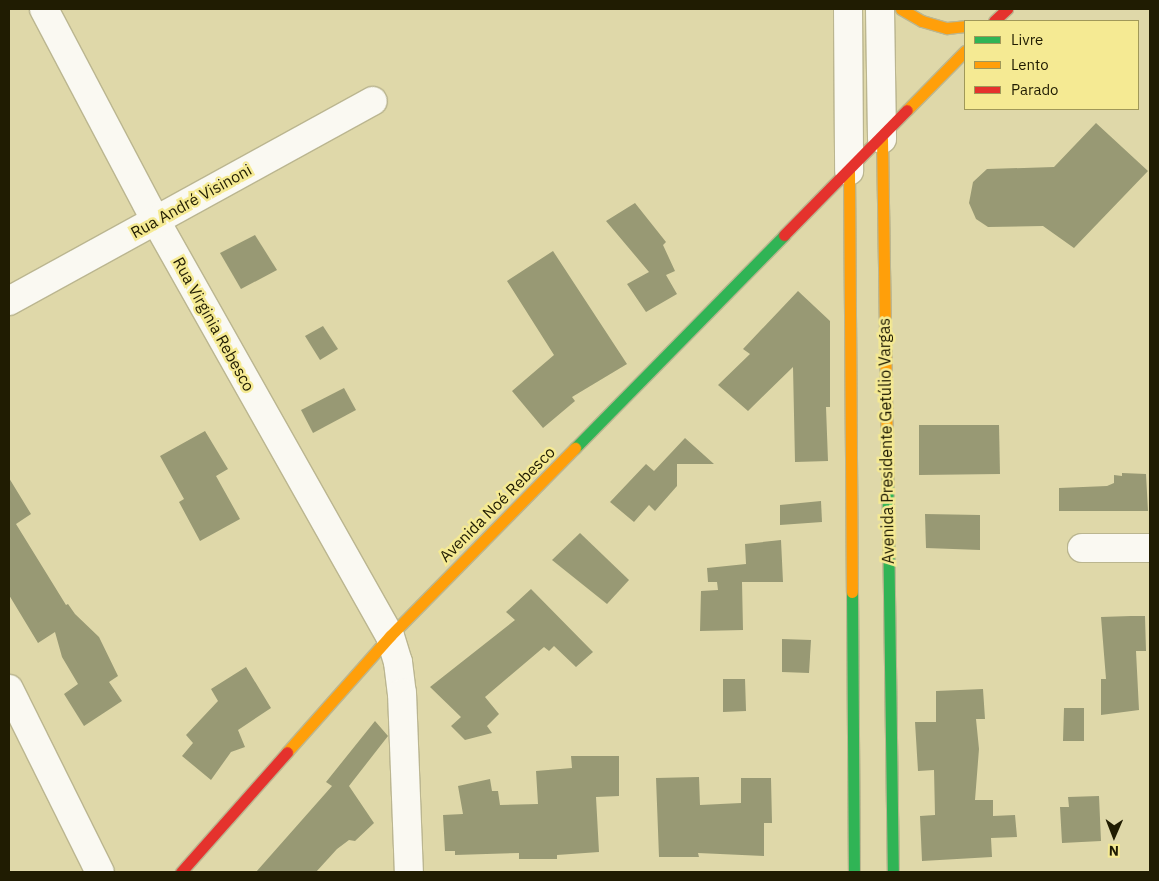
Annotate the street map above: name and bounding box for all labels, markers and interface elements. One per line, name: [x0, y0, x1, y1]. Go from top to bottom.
legend: [964, 20, 1139, 110]
text: Livre: [1011, 30, 1043, 49]
text: Lento: [1011, 55, 1049, 74]
text: Parado: [1011, 80, 1059, 99]
street label: Rua André Visinoni: [127, 160, 255, 242]
street label: Rua Virginia Rebesco: [169, 254, 259, 394]
street label: Avenida Presidente Getúlio Vargas: [874, 318, 898, 564]
street label: Avenida Noé Rebesco: [435, 442, 559, 566]
north arrow: [1089, 811, 1139, 861]
text: N: [1109, 842, 1119, 860]

